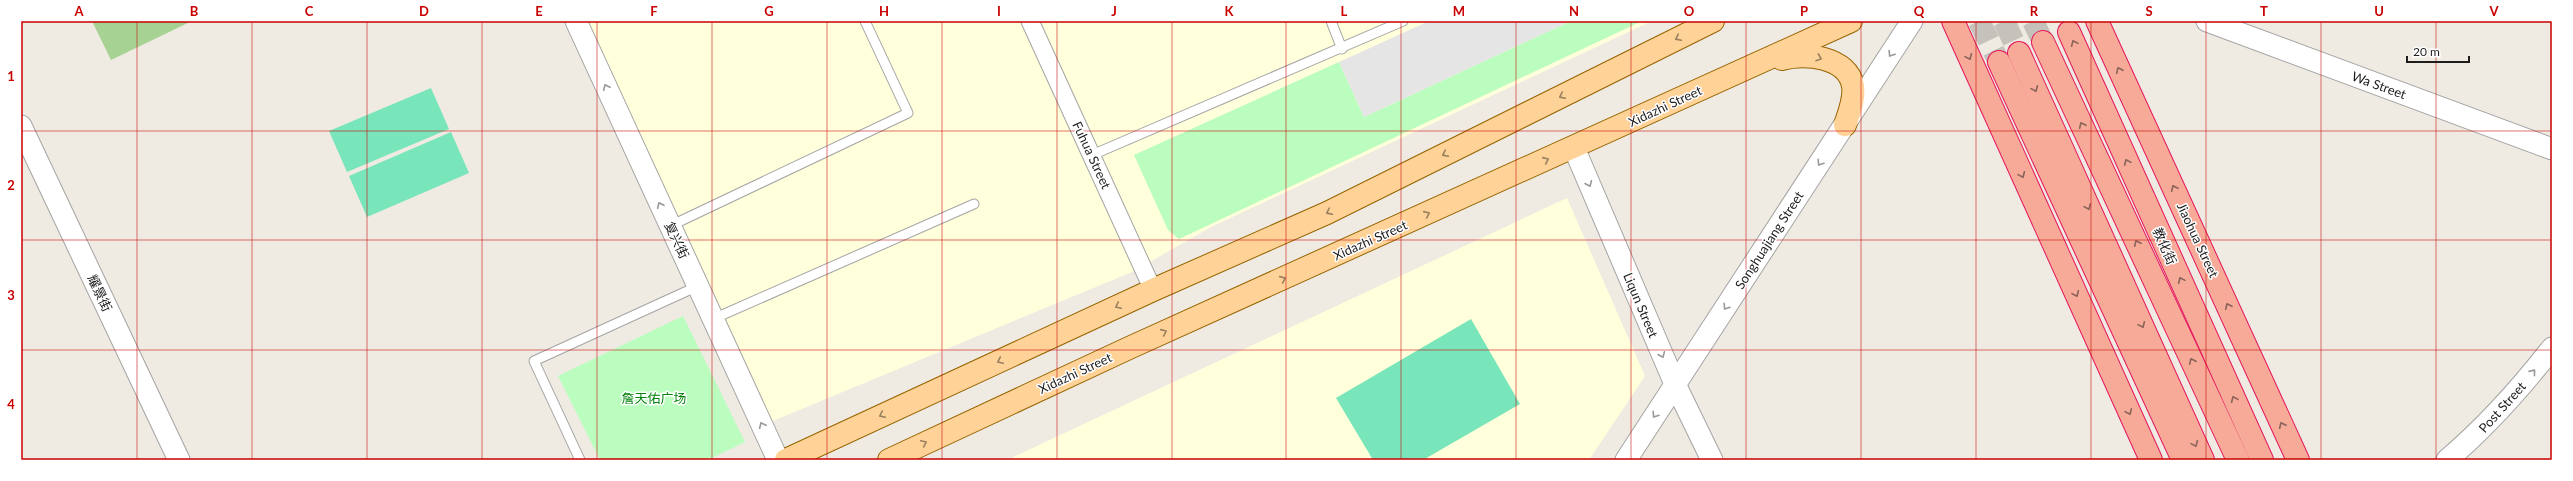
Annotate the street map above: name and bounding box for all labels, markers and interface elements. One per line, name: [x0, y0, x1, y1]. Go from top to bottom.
text: A: [73, 3, 84, 19]
text: B: [190, 3, 199, 19]
text: C: [305, 3, 314, 19]
text: D: [419, 3, 429, 19]
text: E: [535, 3, 543, 19]
text: F: [650, 3, 658, 19]
text: G: [764, 3, 774, 19]
text: H: [879, 3, 889, 19]
text: I: [997, 3, 1001, 19]
text: J: [1111, 3, 1117, 19]
text: K: [1225, 3, 1235, 19]
text: L: [1341, 3, 1348, 19]
text: M: [1453, 3, 1465, 19]
text: N: [1569, 3, 1579, 19]
text: O: [1684, 3, 1695, 19]
text: P: [1800, 3, 1808, 19]
text: Q: [1914, 3, 1925, 19]
text: R: [2030, 3, 2039, 19]
text: S: [2145, 3, 2153, 19]
text: T: [2260, 3, 2268, 19]
text: U: [2374, 3, 2384, 19]
text: V: [2488, 3, 2499, 19]
one-way arrow: [1675, 33, 1682, 41]
scale bar: [2407, 38, 2469, 64]
one-way arrow: [2071, 40, 2079, 48]
text: 20 m: [2413, 44, 2440, 59]
one-way arrow: [1889, 50, 1896, 57]
one-way arrow: [1964, 52, 1972, 60]
one-way arrow: [1816, 53, 1823, 62]
one-way arrow: [2116, 67, 2124, 74]
text: 1: [7, 68, 15, 84]
street label: Wa Street: [2350, 68, 2409, 102]
street label: Xidazhi Street: [1626, 82, 1705, 130]
one-way arrow: [603, 83, 611, 91]
one-way arrow: [2030, 84, 2038, 92]
one-way arrow: [1558, 91, 1566, 99]
street label: Fuhua Street: [1069, 119, 1115, 192]
one-way arrow: [2079, 122, 2087, 130]
one-way arrow: [1442, 149, 1450, 157]
one-way arrow: [1542, 157, 1549, 165]
one-way arrow: [1817, 159, 1825, 166]
one-way arrow: [2124, 159, 2132, 166]
one-way arrow: [2017, 171, 2025, 178]
text: 2: [7, 177, 15, 193]
one-way arrow: [1584, 179, 1592, 187]
one-way arrow: [2170, 185, 2178, 192]
street label: Songhuajiang Street: [1731, 188, 1807, 292]
street label: Jiaohua Street: [2174, 200, 2222, 280]
one-way arrow: [657, 201, 665, 209]
one-way arrow: [2084, 203, 2092, 210]
one-way arrow: [1326, 207, 1333, 215]
one-way arrow: [1423, 211, 1430, 219]
street label: Xidazhi Street: [1331, 216, 1410, 263]
street label: 复兴街: [662, 219, 692, 261]
street label: 教化街: [2150, 225, 2180, 267]
one-way arrow: [2134, 240, 2142, 248]
street label: Liqun Street: [1620, 270, 1662, 340]
street label: 耀景街: [85, 272, 115, 314]
one-way arrow: [1279, 275, 1286, 283]
one-way arrow: [2178, 277, 2186, 285]
text: 3: [7, 287, 15, 303]
one-way arrow: [2071, 289, 2079, 297]
one-way arrow: [1115, 301, 1122, 309]
one-way arrow: [1723, 302, 1730, 309]
one-way arrow: [2225, 303, 2233, 311]
one-way arrow: [2137, 321, 2145, 329]
one-way arrow: [1160, 329, 1168, 337]
street label: Xidazhi Street: [1036, 349, 1115, 397]
one-way arrow: [1658, 351, 1666, 358]
one-way arrow: [997, 356, 1004, 364]
one-way arrow: [2189, 358, 2197, 366]
one-way arrow: [2528, 370, 2535, 377]
street label: Post Street: [2475, 378, 2529, 436]
park label: 詹天佑广场: [621, 390, 687, 406]
text: 4: [7, 396, 15, 412]
one-way arrow: [2231, 396, 2239, 403]
one-way arrow: [2124, 408, 2132, 415]
one-way arrow: [879, 411, 886, 419]
one-way arrow: [1652, 411, 1659, 418]
one-way arrow: [759, 421, 767, 429]
one-way arrow: [2279, 421, 2287, 429]
one-way arrow: [921, 440, 928, 448]
one-way arrow: [2191, 440, 2199, 447]

